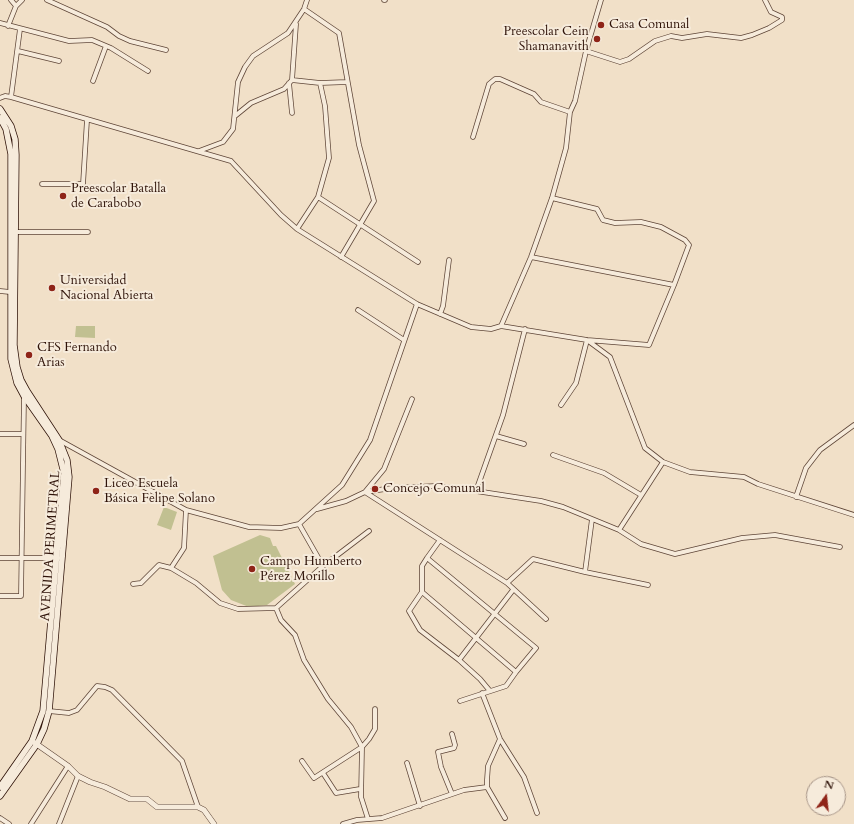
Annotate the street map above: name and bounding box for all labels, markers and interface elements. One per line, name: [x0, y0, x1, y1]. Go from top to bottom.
place label: Casa Comunal: [609, 17, 689, 33]
marker: Casa Comunal: [596, 20, 606, 30]
place label: Preescolar Cein Shamanavith: [503, 24, 589, 55]
marker: Preescolar Cein Shamanavith: [592, 34, 602, 44]
place label: Preescolar Batalla de Carabobo: [71, 181, 166, 212]
marker: Preescolar Batalla de Carabobo: [58, 191, 68, 201]
place label: Universidad Nacional Abierta: [60, 273, 153, 304]
marker: Universidad Nacional Abierta: [47, 283, 57, 293]
place label: CFS Fernando Arias: [37, 340, 117, 371]
marker: CFS Fernando Arias: [24, 350, 34, 360]
street label: AVENIDA PERIMETRAL: [38, 470, 64, 622]
place label: Liceo Escuela Básica Felipe Solano: [104, 476, 215, 507]
place label: Concejo Comunal: [383, 481, 485, 497]
marker: Concejo Comunal: [370, 484, 380, 494]
marker: Liceo Escuela Básica Felipe Solano: [91, 486, 101, 496]
place label: Campo Humberto Pérez Morillo: [260, 554, 362, 585]
marker: Campo Humberto Pérez Morillo: [247, 564, 257, 574]
north arrow: [806, 776, 846, 816]
text: N: [822, 776, 836, 793]

